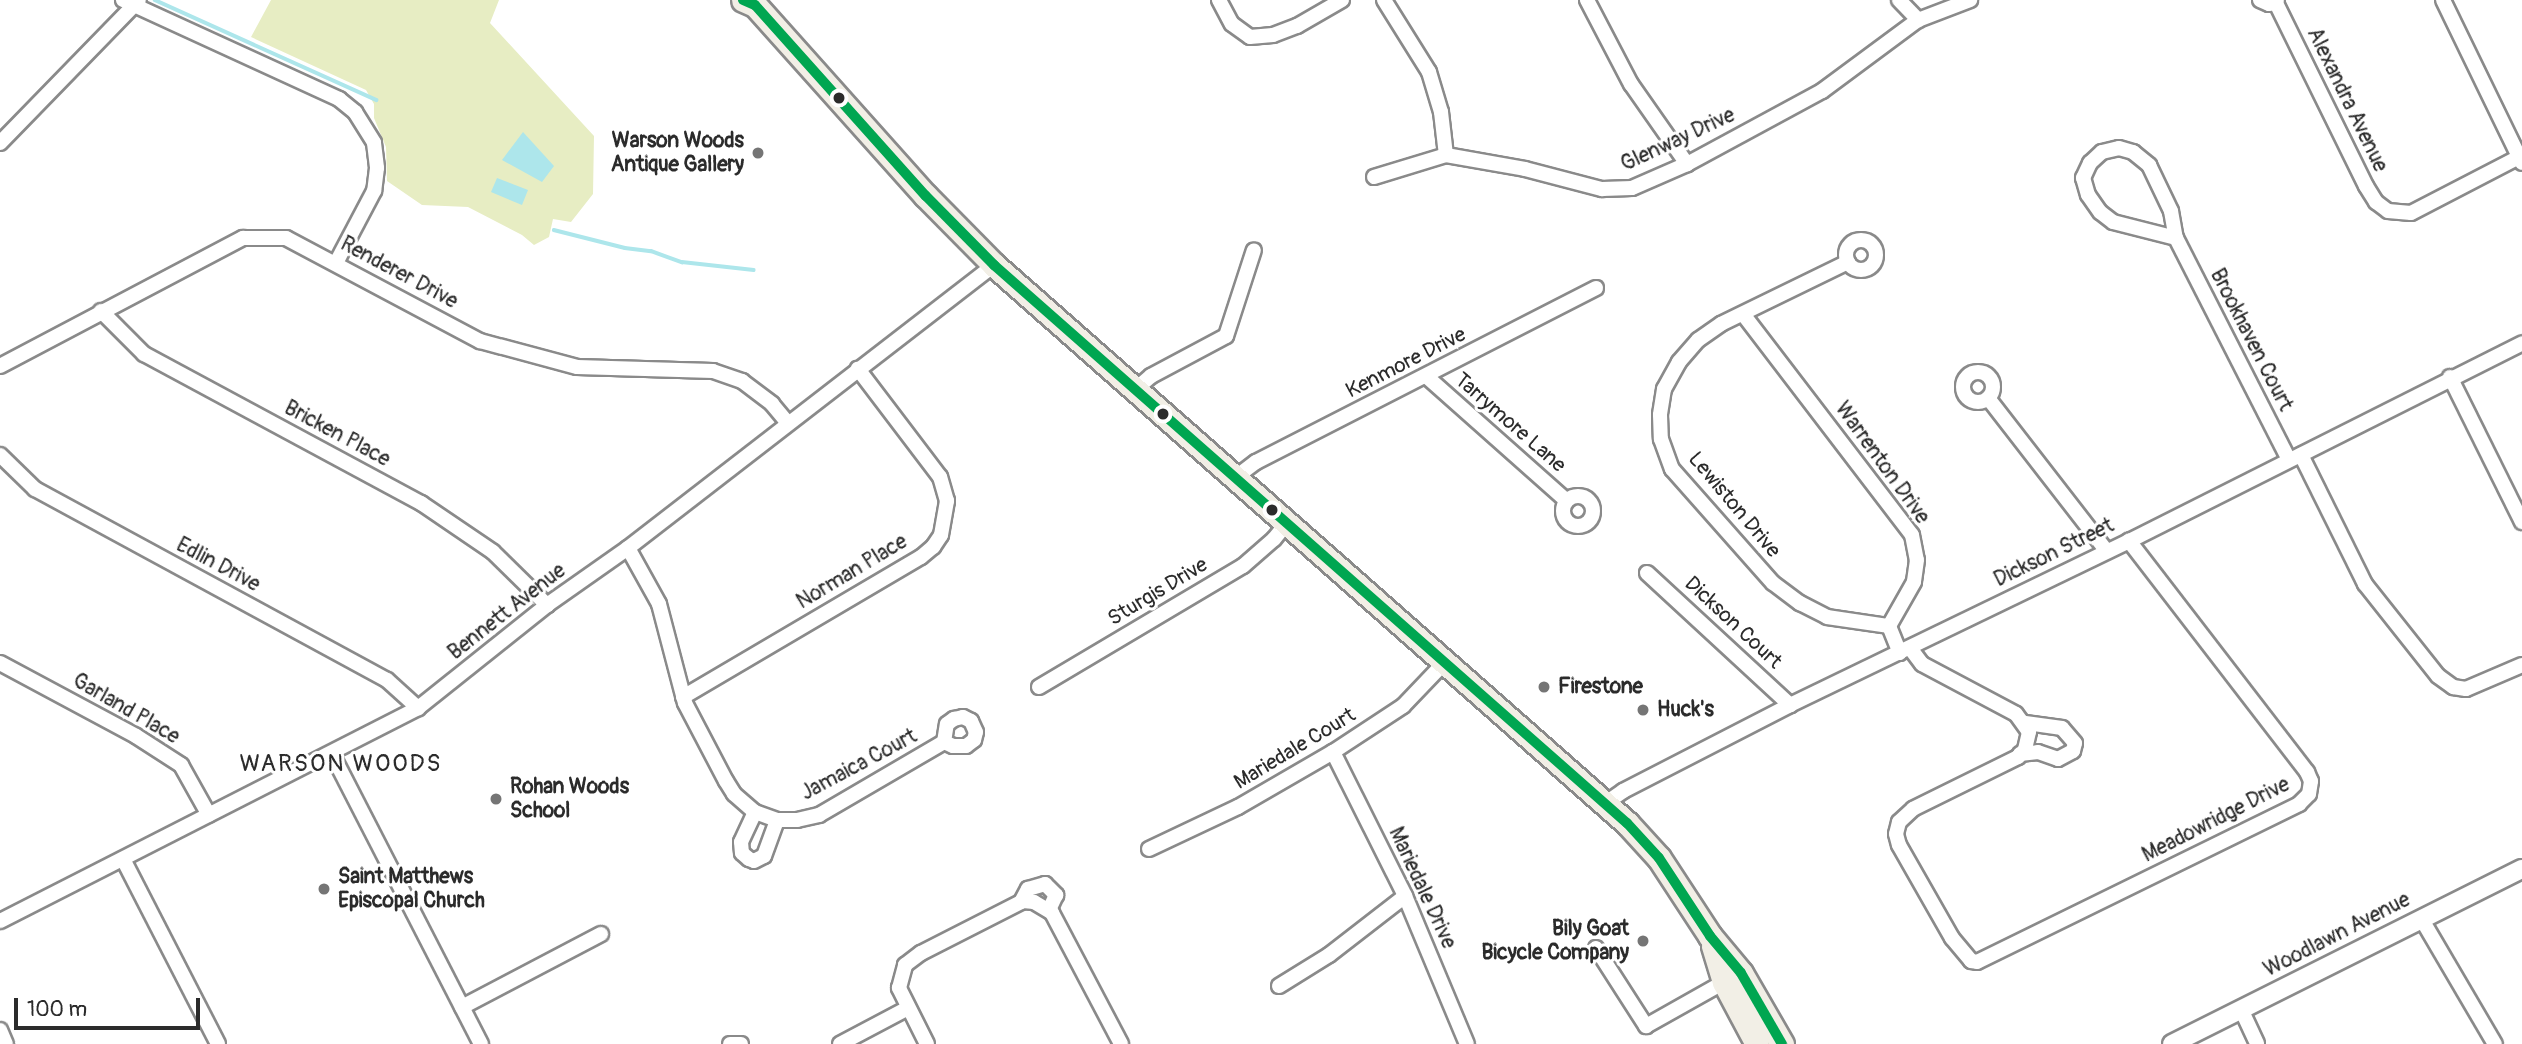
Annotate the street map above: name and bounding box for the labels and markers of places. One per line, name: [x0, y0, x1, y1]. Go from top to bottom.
unlabelled marker: [832, 91, 846, 105]
place label: Warson Woods Antique Gallery: [611, 128, 744, 178]
marker: Warson Woods Antique Gallery: [750, 145, 766, 161]
unlabelled marker: [1156, 407, 1170, 421]
unlabelled marker: [1265, 503, 1279, 517]
place label: Firestone: [1558, 674, 1643, 700]
marker: Firestone: [1536, 679, 1552, 695]
place label: Huck's: [1657, 697, 1714, 723]
marker: Huck's: [1635, 702, 1651, 718]
place label: Rohan Woods School: [510, 774, 629, 824]
marker: Rohan Woods School: [488, 791, 504, 807]
place label: Saint Matthews Episcopal Church: [338, 864, 485, 914]
marker: Saint Matthews Episcopal Church: [316, 881, 332, 897]
place label: Bily Goat Bicycle Company: [1481, 916, 1629, 966]
marker: Bily Goat Bicycle Company: [1635, 933, 1651, 949]

